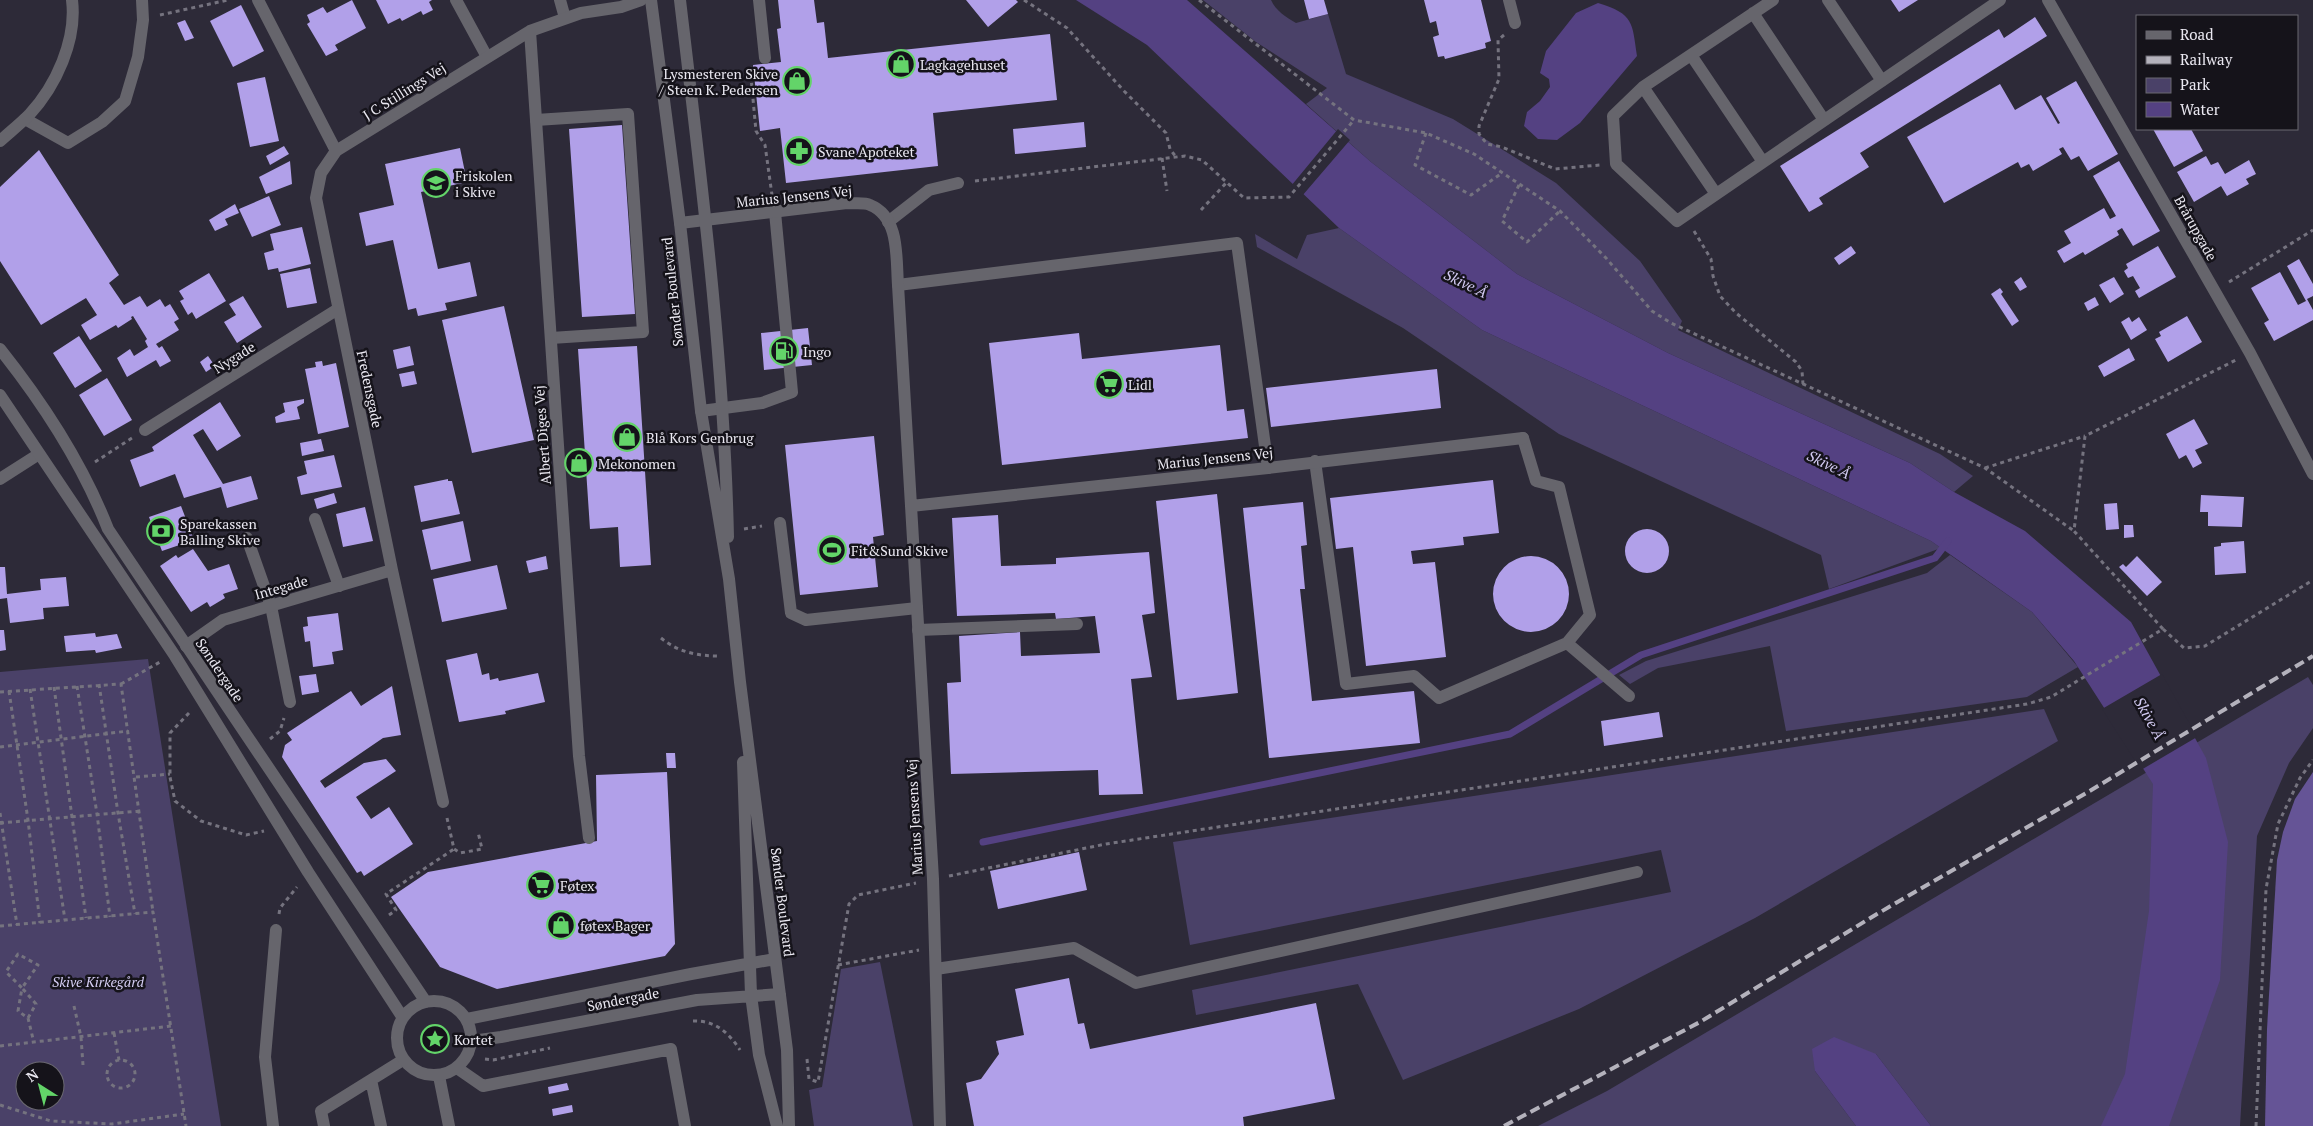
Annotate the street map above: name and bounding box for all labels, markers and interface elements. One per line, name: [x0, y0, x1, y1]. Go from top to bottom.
legend: [2136, 15, 2298, 130]
text: Road: [2180, 24, 2213, 44]
shop icon: Lagkagehuset: [886, 49, 916, 79]
text: Railway: [2180, 49, 2233, 69]
place label: Lagkagehuset: [920, 55, 1006, 74]
street label: J C Stillings Vej: [359, 58, 449, 124]
place label: Lysmesteren Skive / Steen K. Pedersen: [658, 64, 779, 99]
shop icon: Lysmesteren Skive / Steen K. Pedersen: [782, 66, 812, 96]
text: Park: [2180, 74, 2210, 94]
text: Water: [2180, 99, 2220, 119]
pharmacy icon: Svane Apoteket: [784, 136, 814, 166]
place label: Svane Apoteket: [818, 142, 916, 161]
place label: Friskolen i Skive: [455, 166, 513, 201]
school or university icon: Friskolen i Skive: [421, 168, 451, 198]
street label: Marius Jensens Vej: [735, 180, 853, 212]
street label: Brårupgade: [2170, 192, 2222, 264]
street label: Sønder Boulevard: [657, 236, 687, 348]
water label: Skive Å: [1441, 264, 1491, 302]
fuel station icon: Ingo: [769, 336, 799, 366]
street label: Nygade: [209, 337, 259, 377]
place label: Ingo: [803, 342, 832, 361]
street label: Fredensgade: [353, 349, 387, 429]
supermarket icon: Lidl: [1094, 369, 1124, 399]
place label: Lidl: [1128, 375, 1152, 394]
street label: Albert Diges Vej: [529, 385, 555, 485]
shop icon: Blå Kors Genbrug: [612, 422, 642, 452]
place label: Blå Kors Genbrug: [646, 428, 754, 447]
street label: Marius Jensens Vej: [1156, 442, 1274, 474]
water label: Skive Å: [1804, 445, 1854, 483]
shop icon: Mekonomen: [564, 448, 594, 478]
place label: Mekonomen: [598, 454, 676, 473]
place label: Sparekassen Balling Skive: [180, 514, 260, 549]
bank icon: Sparekassen Balling Skive: [146, 516, 176, 546]
sports icon: Fit&Sund Skive: [817, 535, 847, 565]
place label: Fit&Sund Skive: [851, 541, 948, 560]
street label: Integade: [252, 570, 310, 604]
street label: Søndergade: [192, 634, 248, 706]
water label: Skive Å: [2130, 693, 2170, 743]
street label: Marius Jensens Vej: [901, 758, 927, 876]
street label: Sønder Boulevard: [767, 846, 799, 958]
supermarket icon: Føtex: [526, 870, 556, 900]
place label: Føtex: [560, 876, 595, 895]
shop icon: føtex Bager: [546, 910, 576, 940]
place label: føtex Bager: [580, 916, 651, 935]
park label: Skive Kirkegård: [52, 972, 145, 991]
street label: Søndergade: [585, 983, 661, 1015]
place icon: Kortet: [420, 1024, 450, 1054]
place label: Kortet: [454, 1030, 494, 1049]
north arrow: [15, 1061, 65, 1111]
text: N: [22, 1064, 42, 1086]

